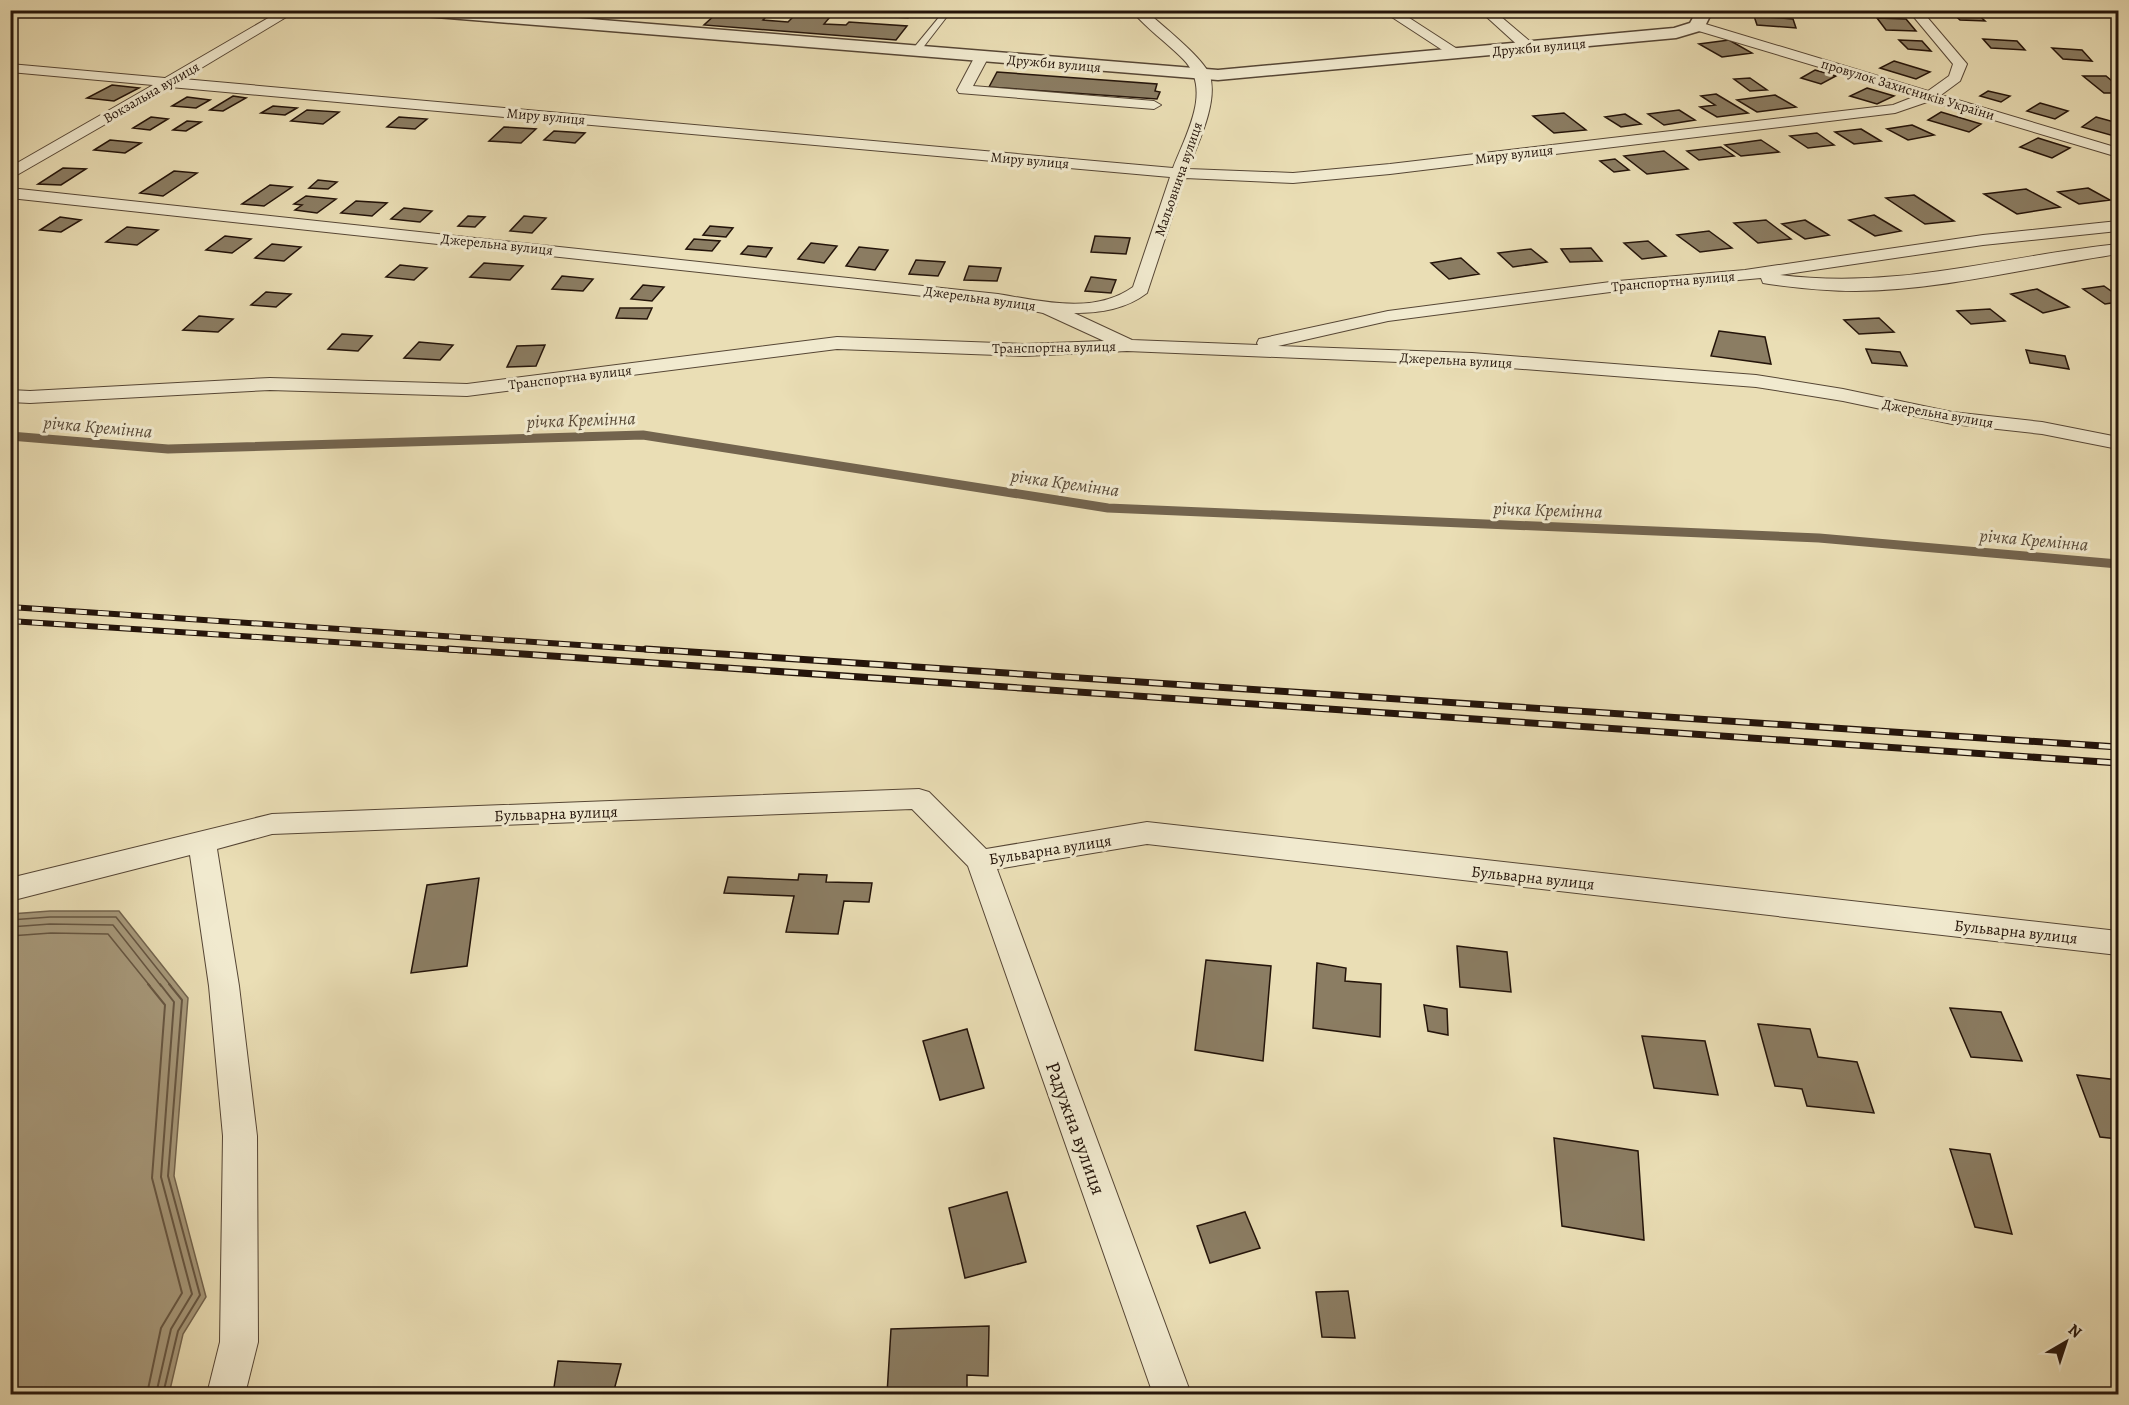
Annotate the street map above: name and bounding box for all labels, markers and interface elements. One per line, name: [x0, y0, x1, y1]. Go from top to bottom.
street label: Дружби вулиця: [1491, 34, 1587, 61]
street label: Дружби вулиця: [1006, 50, 1102, 77]
street label: провулок Захисників України: [1819, 54, 1997, 125]
street label: Вокзальна вулиця: [100, 57, 203, 128]
street label: Миру вулиця: [506, 104, 586, 129]
street label: Мальовнича вулиця: [1150, 119, 1207, 239]
street label: Миру вулиця: [1474, 140, 1555, 169]
street label: Миру вулиця: [990, 148, 1070, 173]
street label: Джерельна вулиця: [440, 229, 554, 260]
street label: Транспортна вулиця: [1610, 267, 1736, 296]
street label: Джерельна вулиця: [923, 281, 1037, 316]
street label: Транспортна вулиця: [992, 337, 1116, 358]
street label: Джерельна вулиця: [1399, 348, 1513, 373]
street label: Транспортна вулиця: [507, 360, 633, 394]
street label: Джерельна вулиця: [1881, 394, 1995, 433]
water label: річка Кремінна: [525, 406, 636, 434]
water label: річка Кремінна: [42, 410, 153, 444]
water label: річка Кремінна: [1008, 463, 1121, 502]
water label: річка Кремінна: [1492, 496, 1603, 524]
water label: річка Кремінна: [1978, 523, 2089, 557]
street label: Бульварна вулиця: [494, 801, 619, 827]
street label: Бульварна вулиця: [987, 829, 1113, 871]
street label: Бульварна вулиця: [1470, 861, 1596, 895]
street label: Бульварна вулиця: [1953, 915, 2079, 949]
street label: Радужна вулиця: [1039, 1058, 1112, 1198]
north arrow: [2036, 1312, 2096, 1372]
text: N: [2063, 1319, 2087, 1344]

